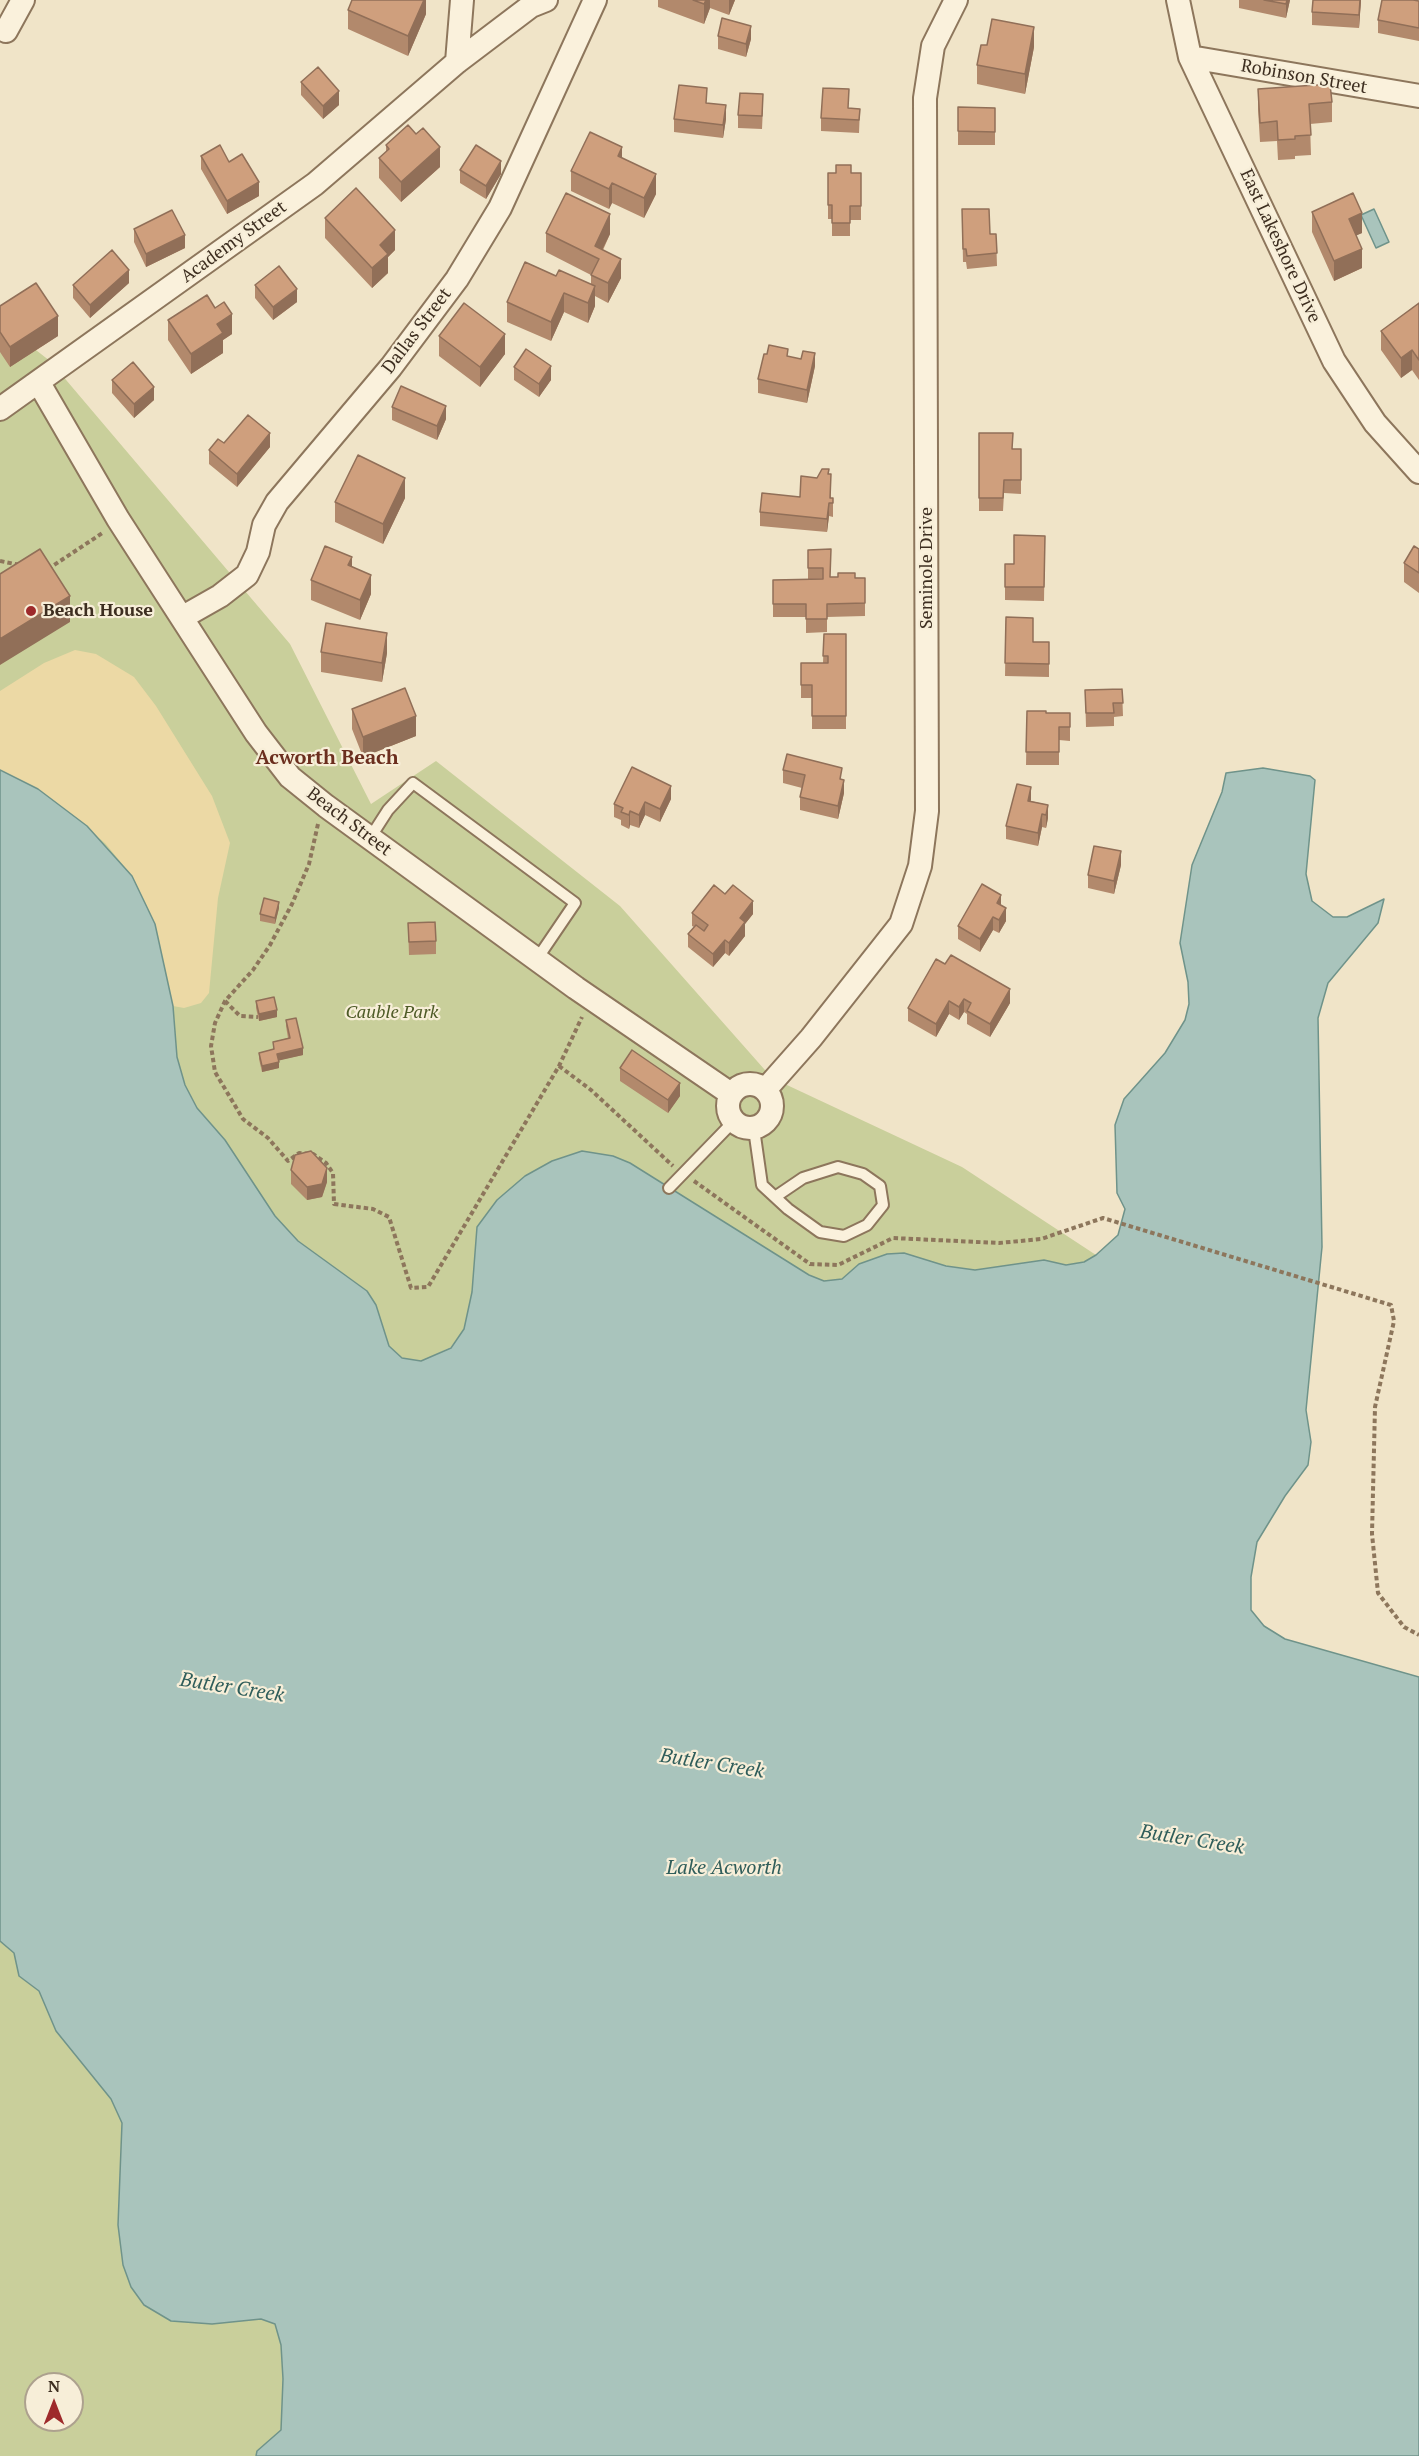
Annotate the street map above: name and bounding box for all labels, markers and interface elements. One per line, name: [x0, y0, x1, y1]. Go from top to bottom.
street label: Robinson Street: [1239, 55, 1369, 99]
street label: East Lakeshore Drive: [1235, 166, 1325, 326]
street label: Academy Street: [177, 196, 291, 288]
street label: Dallas Street: [378, 284, 456, 378]
street label: Seminole Drive: [916, 507, 938, 629]
place label: Beach House: [43, 600, 153, 622]
marker: Beach House: [24, 604, 38, 618]
district label: Acworth Beach: [256, 746, 398, 770]
street label: Beach Street: [302, 783, 396, 861]
park label: Cauble Park: [345, 1002, 439, 1024]
water label: Butler Creek: [178, 1668, 286, 1708]
water label: Butler Creek: [658, 1744, 766, 1784]
water label: Butler Creek: [1138, 1820, 1246, 1860]
water label: Lake Acworth: [666, 1856, 782, 1880]
north arrow: [24, 2372, 84, 2432]
text: N: [48, 2375, 60, 2397]

